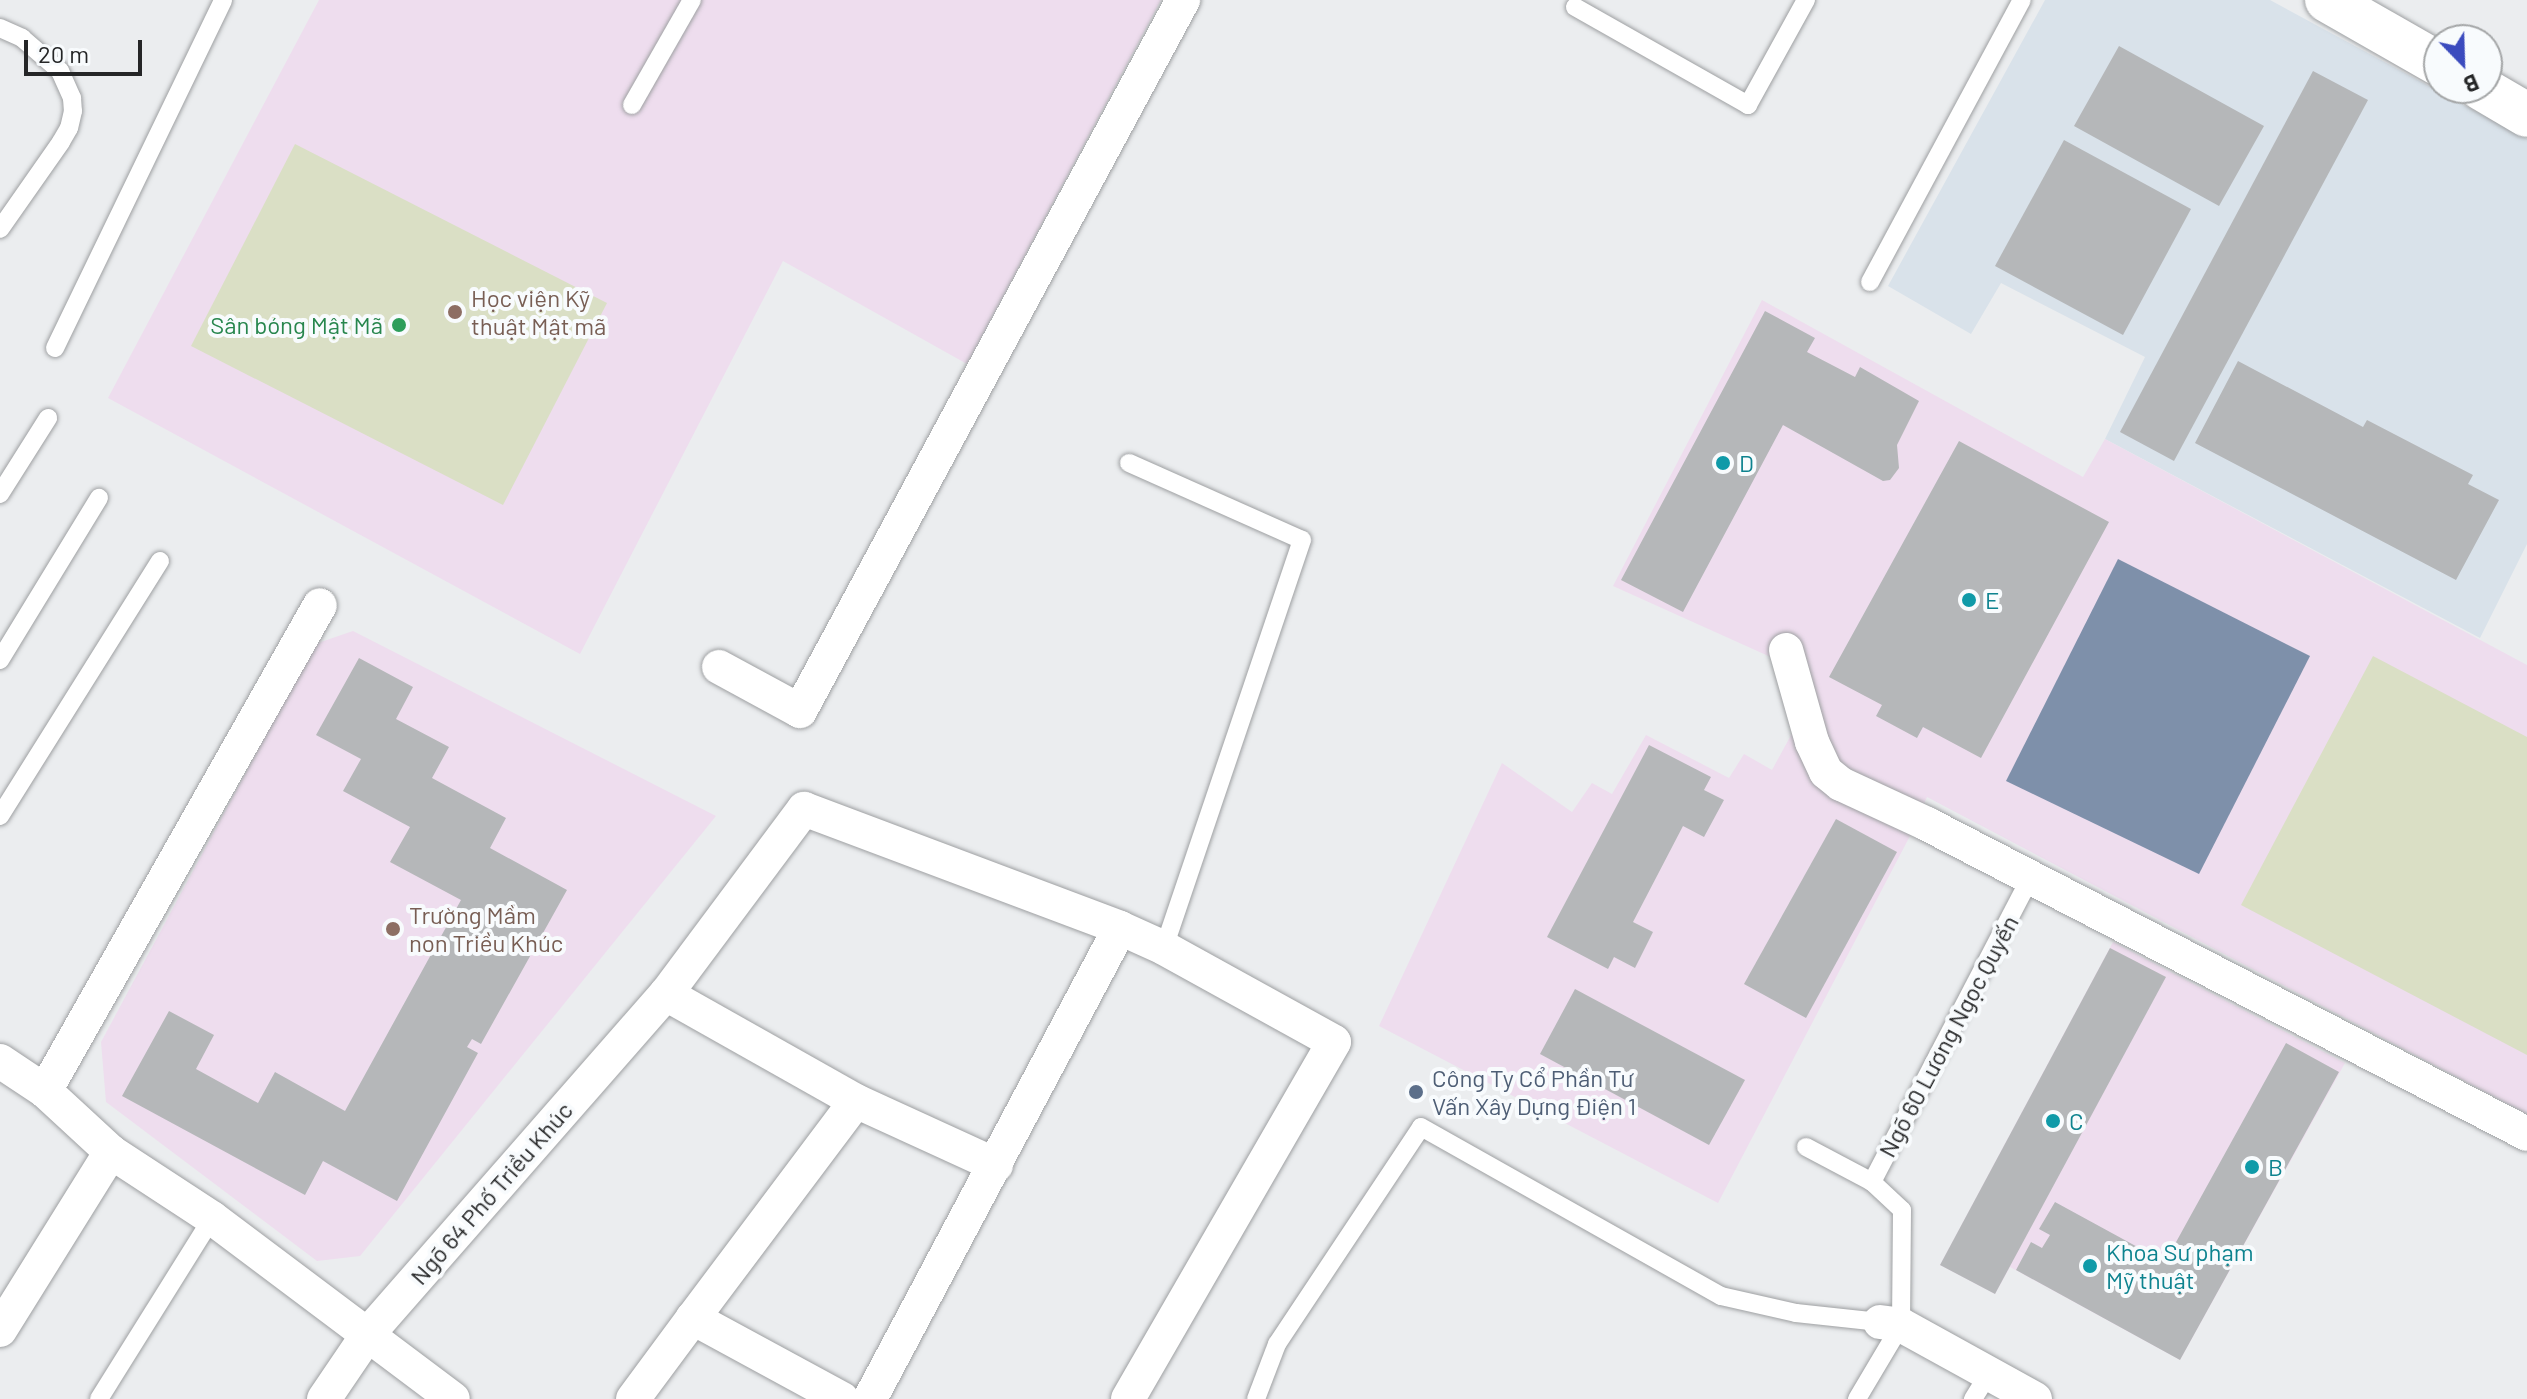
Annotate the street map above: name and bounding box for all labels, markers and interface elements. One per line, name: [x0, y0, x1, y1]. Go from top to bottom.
scale bar: [28, 24, 146, 74]
north arrow: [2423, 24, 2503, 104]
text: 20 m: [38, 39, 89, 68]
text: B: [2460, 70, 2483, 99]
place label: Học viện Kỹ thuật Mật mã: [471, 284, 606, 340]
marker: Học viện Kỹ thuật Mật mã: [446, 303, 464, 321]
place label: Sân bóng Mật Mã: [210, 311, 383, 339]
marker: Sân bóng Mật Mã: [390, 316, 408, 334]
place label: D: [1739, 449, 1754, 477]
marker: D: [1714, 454, 1732, 472]
place label: E: [1985, 586, 2000, 614]
marker: E: [1960, 591, 1978, 609]
place label: Trường Mầm non Triều Khúc: [409, 901, 563, 957]
street label: Ngõ 60 Lương Ngọc Quyến: [1872, 910, 2024, 1162]
marker: Trường Mầm non Triều Khúc: [384, 920, 402, 938]
place label: Công Ty Cổ Phần Tư Vấn Xây Dựng Điện 1: [1432, 1064, 1636, 1120]
marker: Công Ty Cổ Phần Tư Vấn Xây Dựng Điện 1: [1407, 1083, 1425, 1101]
street label: Ngõ 64 Phố Triều Khúc: [404, 1096, 578, 1290]
place label: C: [2069, 1107, 2084, 1135]
marker: C: [2044, 1112, 2062, 1130]
place label: B: [2268, 1153, 2283, 1181]
marker: B: [2243, 1158, 2261, 1176]
place label: Khoa Sư phạm Mỹ thuật: [2106, 1238, 2254, 1294]
marker: Khoa Sư phạm Mỹ thuật: [2081, 1257, 2099, 1275]

